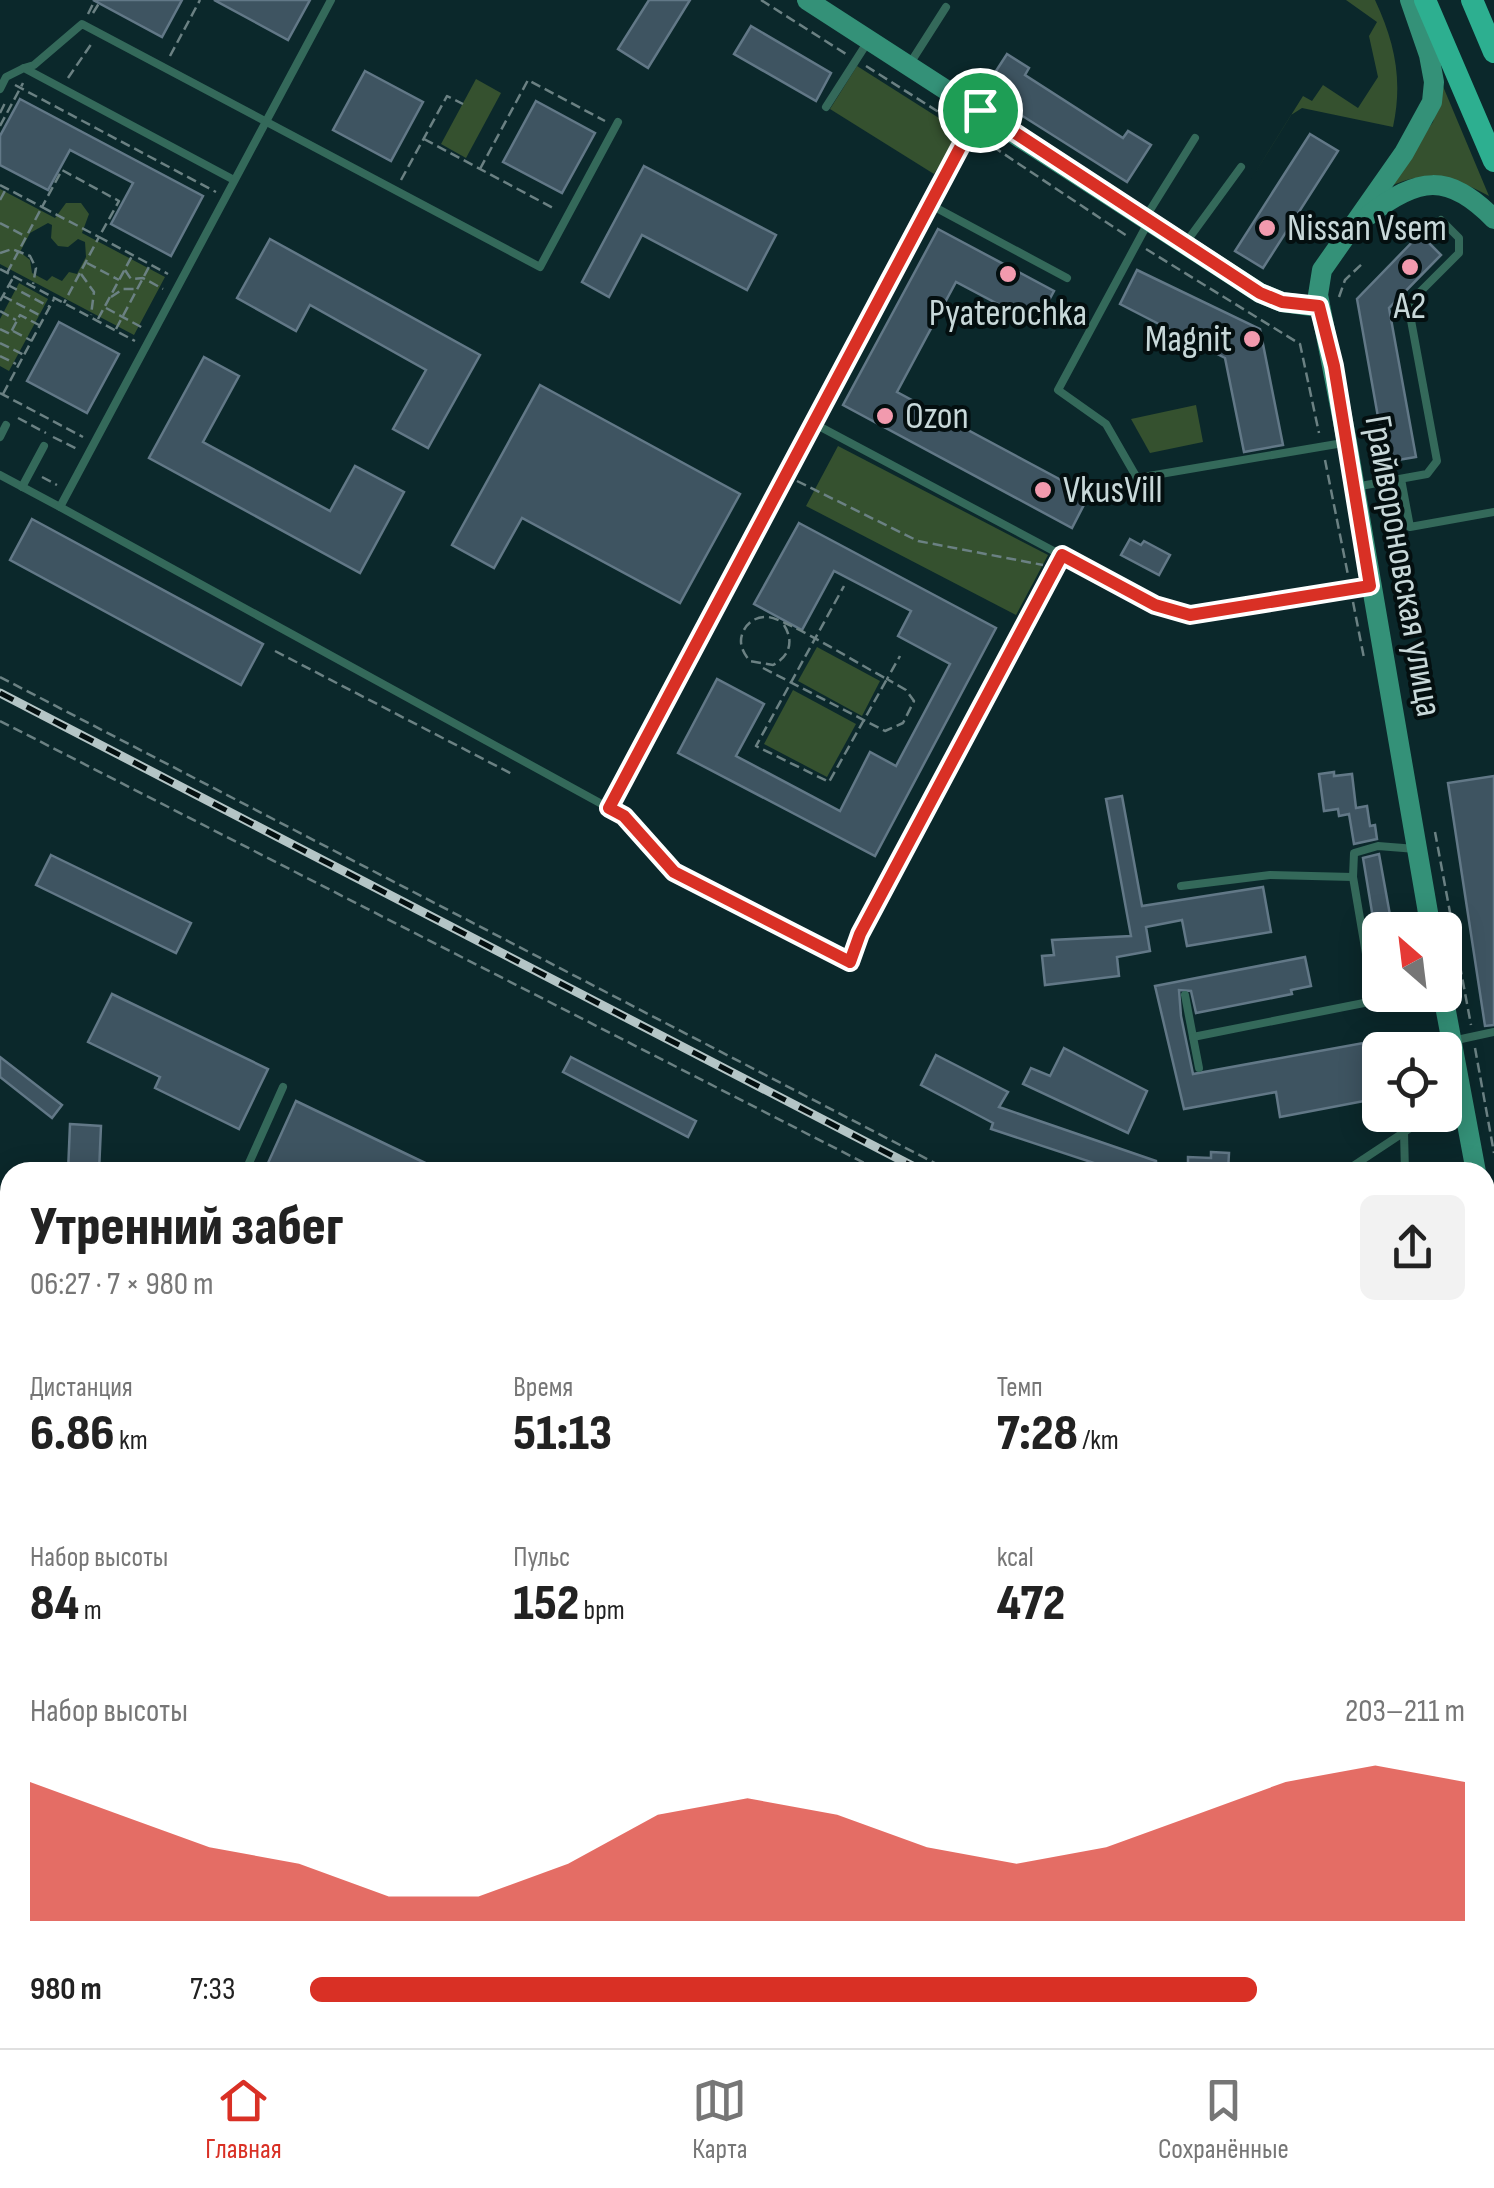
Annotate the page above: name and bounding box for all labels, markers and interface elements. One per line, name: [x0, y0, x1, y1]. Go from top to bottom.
pin: [938, 68, 1023, 153]
icon: arrive: [953, 83, 1008, 138]
place label: Nissan Vsem: [1287, 206, 1447, 251]
marker: Nissan Vsem: [1256, 217, 1278, 239]
marker: A2: [1399, 256, 1421, 278]
marker: Pyaterochka: [997, 263, 1019, 285]
place label: A2: [1393, 284, 1426, 329]
place label: Pyaterochka: [929, 291, 1087, 336]
place label: Magnit: [1145, 317, 1232, 362]
marker: Magnit: [1241, 328, 1263, 350]
place label: Ozon: [905, 394, 969, 439]
marker: Ozon: [874, 405, 896, 427]
street label: Грайвороновская улица: [1354, 412, 1452, 720]
place label: VkusVill: [1063, 468, 1162, 513]
marker: VkusVill: [1032, 479, 1054, 501]
north arrow: [1362, 912, 1462, 1012]
map controls: [1362, 912, 1462, 1132]
button: locate: [1362, 1032, 1462, 1132]
text: Утренний забег: [30, 1194, 343, 1261]
button: share: [1360, 1195, 1465, 1300]
text: 06:27 · 7 × 980 m: [30, 1265, 214, 1304]
text: Дистанция: [30, 1371, 133, 1404]
text: Время: [513, 1371, 573, 1404]
text: Темп: [997, 1371, 1043, 1404]
text: 6.86: [30, 1404, 115, 1464]
text: 51:13: [513, 1404, 612, 1464]
text: 7:28: [997, 1404, 1078, 1464]
text: km: [115, 1424, 148, 1457]
text: /km: [1078, 1424, 1119, 1457]
text: Набор высоты: [30, 1541, 168, 1574]
text: Пульс: [513, 1541, 570, 1574]
text: kcal: [997, 1541, 1034, 1574]
text: 84: [30, 1574, 79, 1634]
text: 152: [513, 1574, 579, 1634]
text: 472: [997, 1574, 1065, 1634]
text: m: [79, 1594, 102, 1627]
text: bpm: [579, 1594, 625, 1627]
text: Набор высоты: [30, 1692, 188, 1731]
text: 203–211 m: [1345, 1692, 1465, 1731]
text: 980 m: [30, 1970, 102, 2009]
text: 7:33: [190, 1970, 235, 2009]
tab: Главная: [205, 2073, 282, 2166]
tab: Карта: [692, 2073, 747, 2166]
tab: Сохранённые: [1158, 2073, 1289, 2166]

